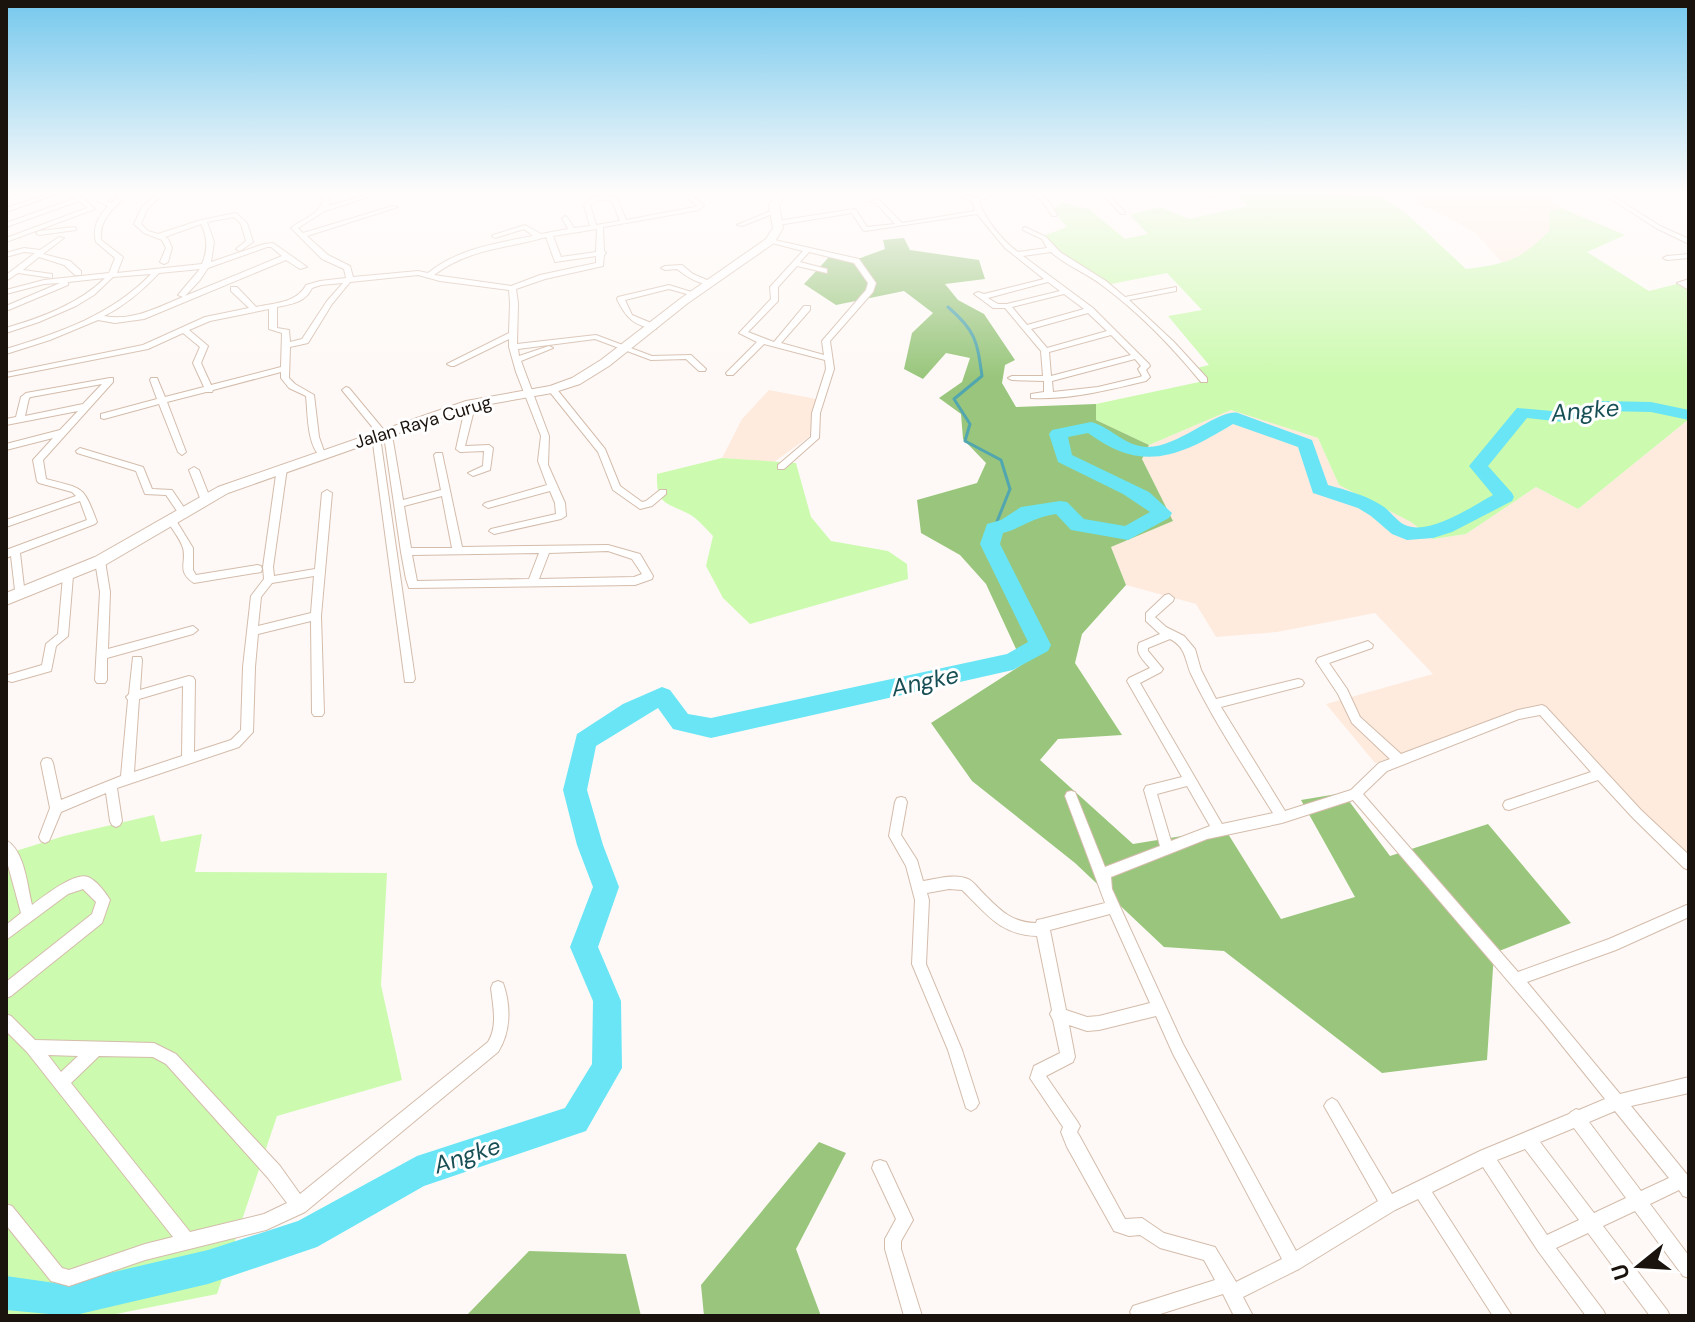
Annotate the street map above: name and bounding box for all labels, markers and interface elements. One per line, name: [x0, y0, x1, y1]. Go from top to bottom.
street label: Jalan Raya Curug: [352, 390, 494, 454]
water label: Angke: [1549, 392, 1620, 429]
water label: Angke: [887, 659, 962, 703]
water label: Angke: [429, 1130, 504, 1181]
north arrow: [1599, 1226, 1679, 1306]
text: U: [1604, 1260, 1637, 1284]

